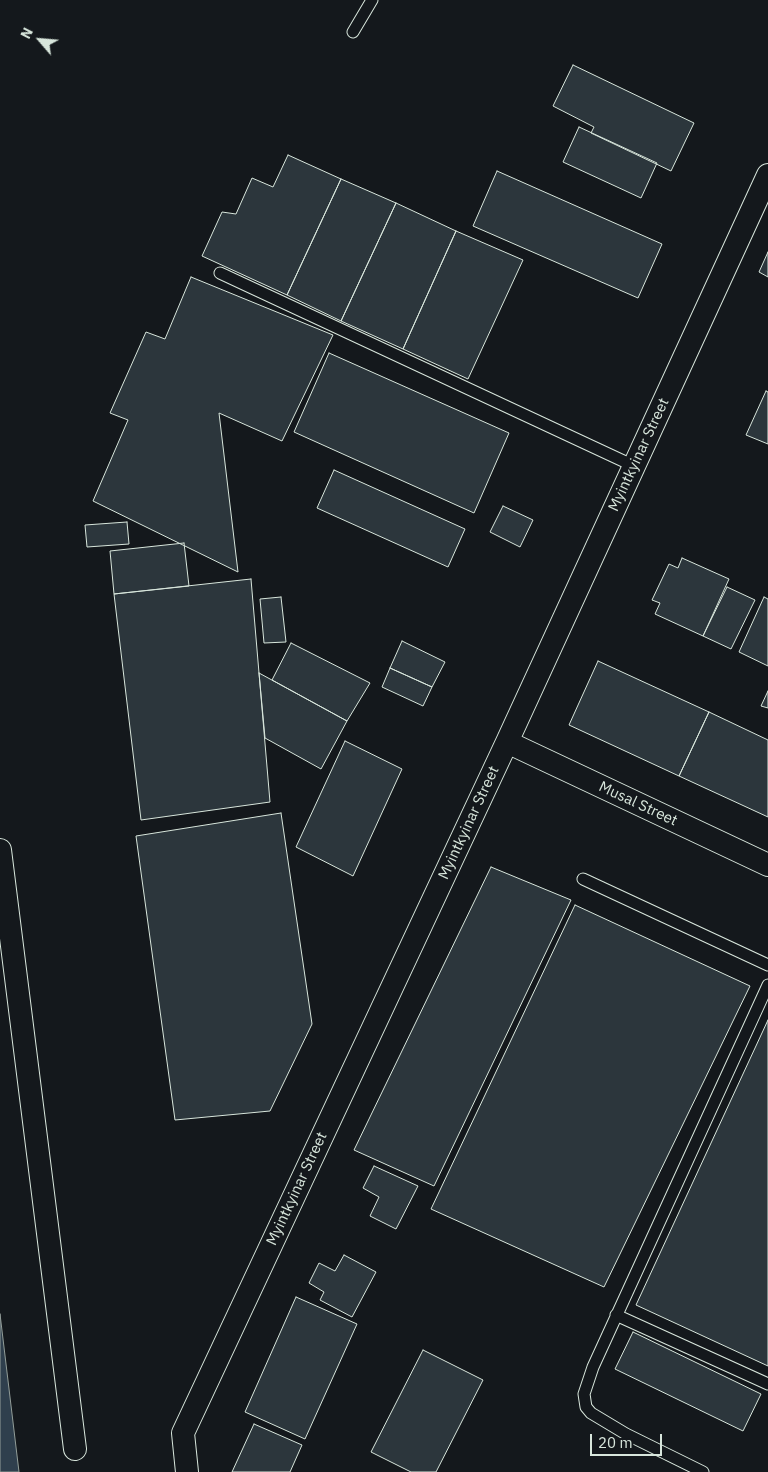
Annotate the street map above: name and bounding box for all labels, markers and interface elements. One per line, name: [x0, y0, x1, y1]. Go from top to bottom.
north arrow: [15, 15, 65, 65]
text: N: [16, 25, 37, 42]
street label: Myintkyinar Street: [605, 395, 673, 515]
street label: Myintkyinar Street: [435, 763, 503, 883]
street label: Musal Street: [596, 778, 680, 830]
street label: Myintkyinar Street: [263, 1129, 331, 1249]
scale bar: [593, 1424, 666, 1456]
text: 20 m: [598, 1433, 633, 1452]

